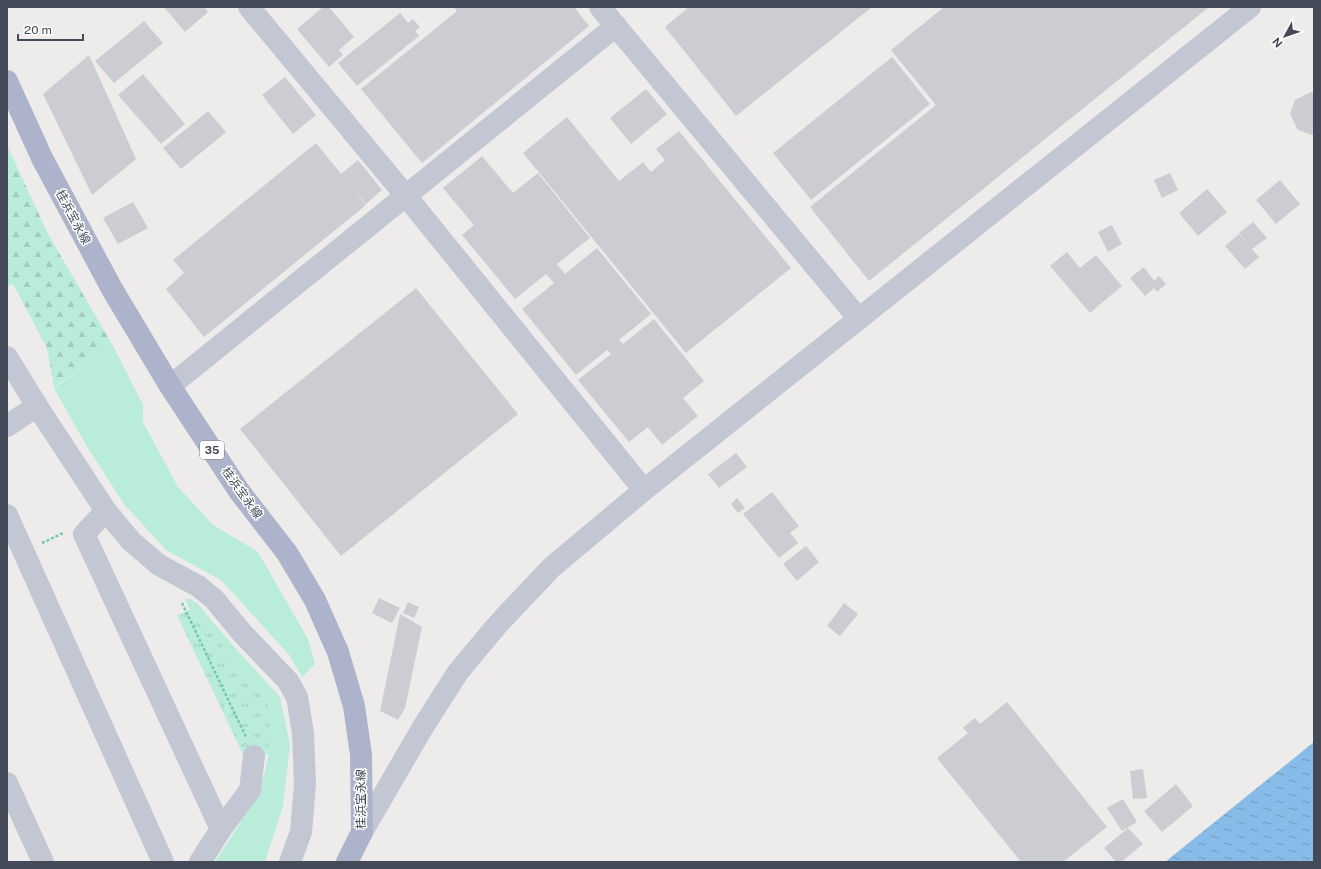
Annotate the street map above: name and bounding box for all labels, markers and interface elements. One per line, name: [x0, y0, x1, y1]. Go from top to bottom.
scale bar: [18, 16, 83, 42]
north arrow: [1265, 16, 1305, 56]
text: 20 m: [24, 23, 52, 37]
text: N: [1270, 35, 1285, 50]
street label: 桂浜宝永線: [53, 187, 93, 247]
road number: 35: [200, 441, 224, 459]
street label: 桂浜宝永線: [219, 465, 265, 521]
street label: 桂浜宝永線: [354, 769, 368, 829]

